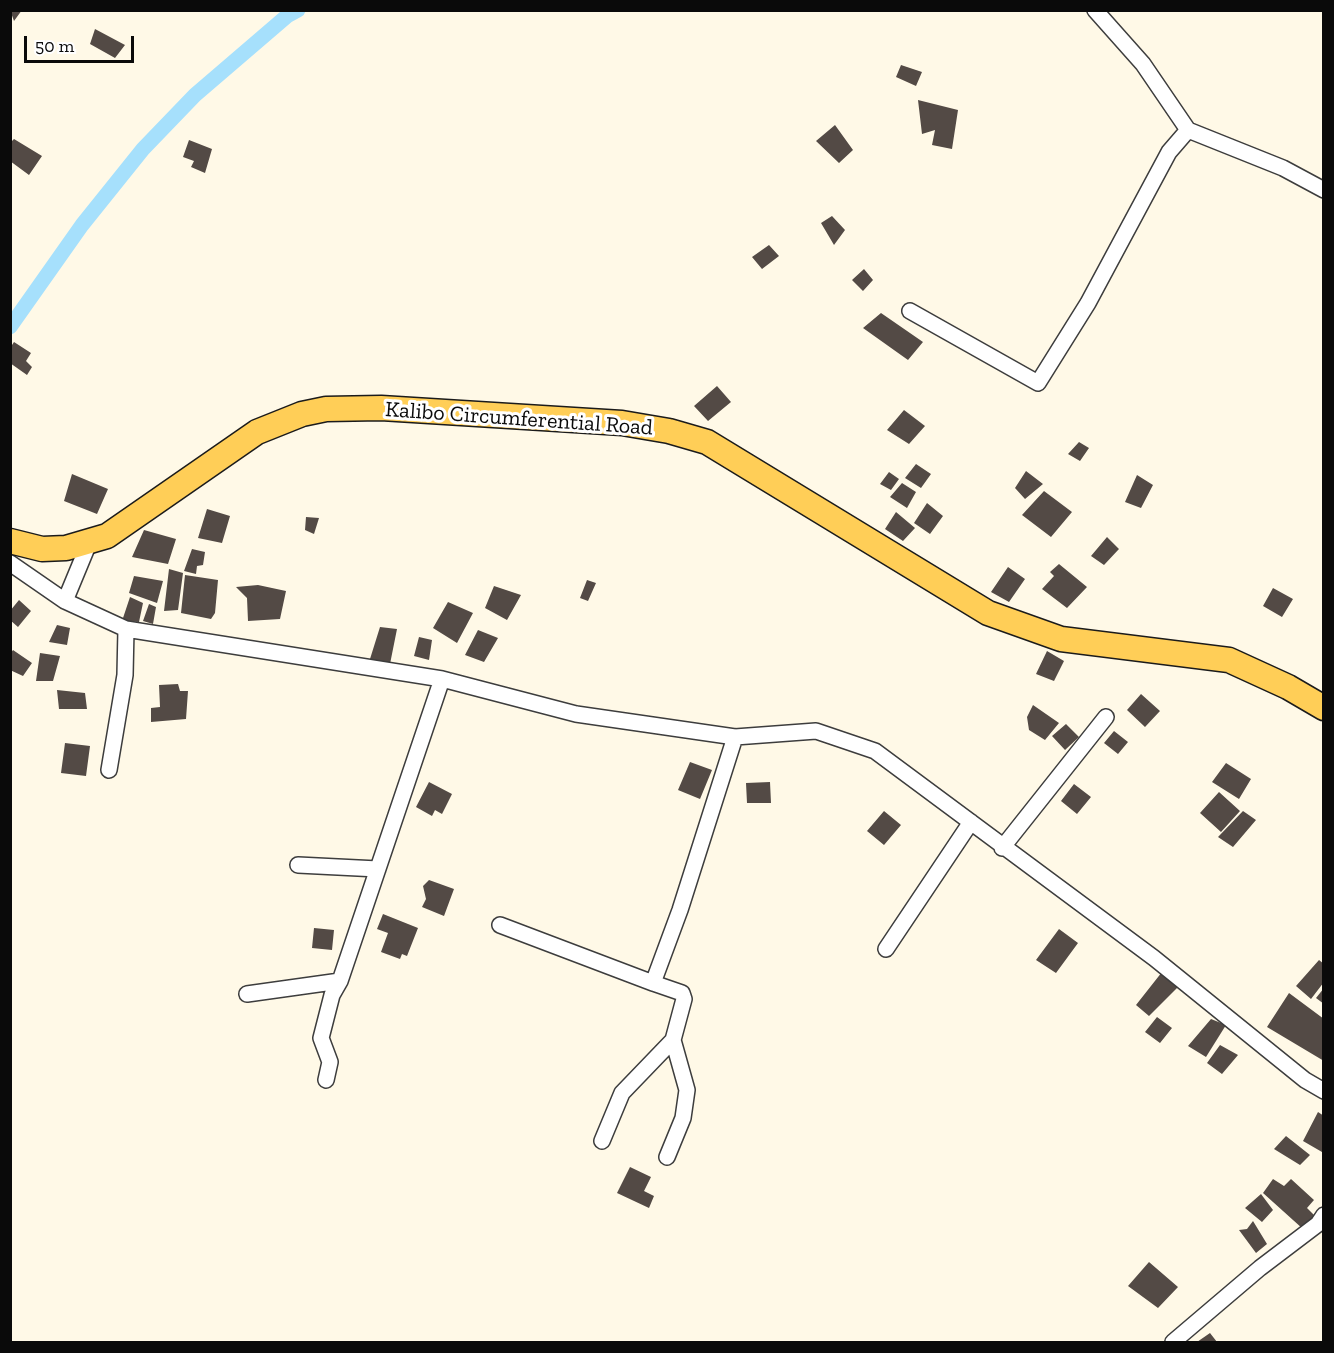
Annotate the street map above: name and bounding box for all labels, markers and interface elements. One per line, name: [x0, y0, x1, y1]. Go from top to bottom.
scale bar: [27, 24, 136, 62]
text: 50 m: [35, 35, 74, 57]
street label: Kalibo Circumferential Road: [384, 396, 654, 442]

